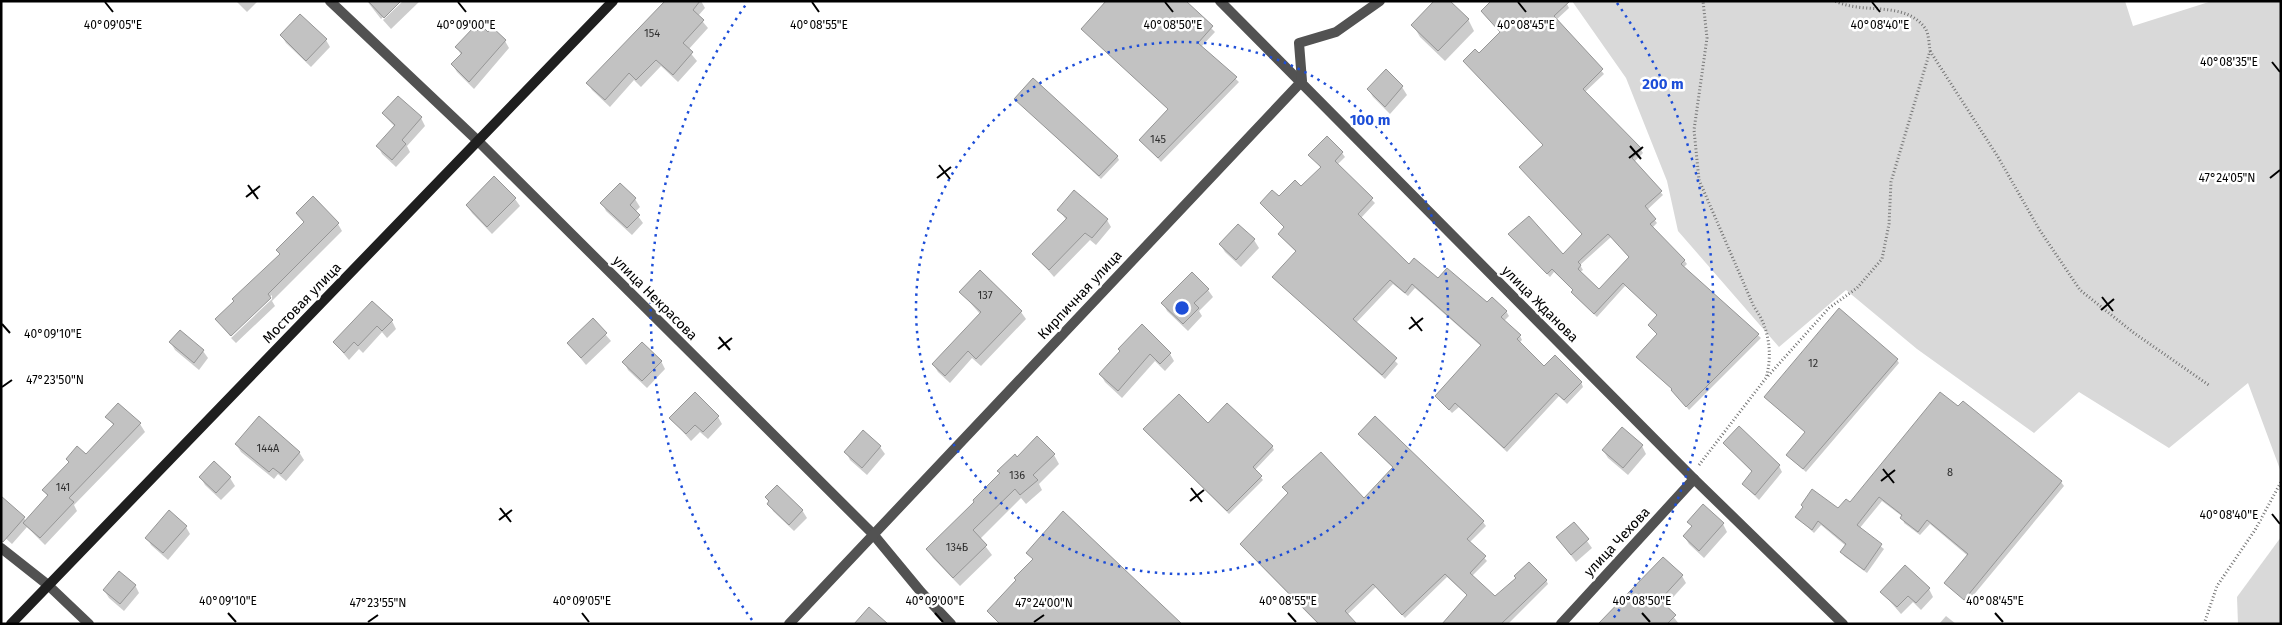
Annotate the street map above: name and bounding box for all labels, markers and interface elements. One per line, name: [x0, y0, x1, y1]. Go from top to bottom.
text: 40°09'05"E: [84, 18, 142, 32]
text: 40°09'00"E: [436, 18, 496, 32]
text: 40°08'55"E: [790, 18, 848, 32]
text: 40°08'50"E: [1144, 18, 1202, 32]
text: 40°08'45"E: [1497, 18, 1555, 32]
text: 40°08'40"E: [1851, 18, 1909, 32]
house number: 154: [644, 27, 660, 40]
text: 40°08'35"E: [2200, 55, 2258, 69]
text: 200 m: [1642, 75, 1684, 93]
text: 100 m: [1350, 111, 1390, 129]
house number: 145: [1150, 133, 1166, 146]
text: 47°24'05"N: [2198, 171, 2256, 185]
street label: Кирпичная улица: [1034, 247, 1126, 343]
street label: улица Некрасова: [609, 252, 701, 344]
street label: Мостовая улица: [259, 259, 345, 347]
street label: улица Жданова: [1498, 262, 1582, 346]
house number: 137: [977, 289, 993, 302]
centre of rings: [1173, 299, 1191, 317]
text: 40°09'10"E: [24, 327, 82, 341]
house number: 12: [1808, 357, 1818, 370]
text: 47°23'50"N: [26, 373, 84, 387]
house number: 144А: [257, 442, 280, 455]
house number: 8: [1947, 466, 1953, 479]
house number: 136: [1009, 469, 1025, 482]
house number: 141: [56, 481, 70, 494]
street label: улица Чехова: [1580, 504, 1654, 580]
text: 40°08'40"E: [2200, 508, 2258, 522]
house number: 134Б: [946, 541, 969, 554]
text: 40°09'10"E: [199, 594, 257, 608]
text: 40°09'05"E: [553, 594, 611, 608]
text: 40°09'00"E: [905, 594, 965, 608]
text: 40°08'55"E: [1259, 594, 1317, 608]
text: 40°08'50"E: [1613, 594, 1671, 608]
text: 40°08'45"E: [1966, 594, 2024, 608]
text: 47°23'55"N: [350, 596, 406, 610]
text: 47°24'00"N: [1015, 596, 1073, 610]

